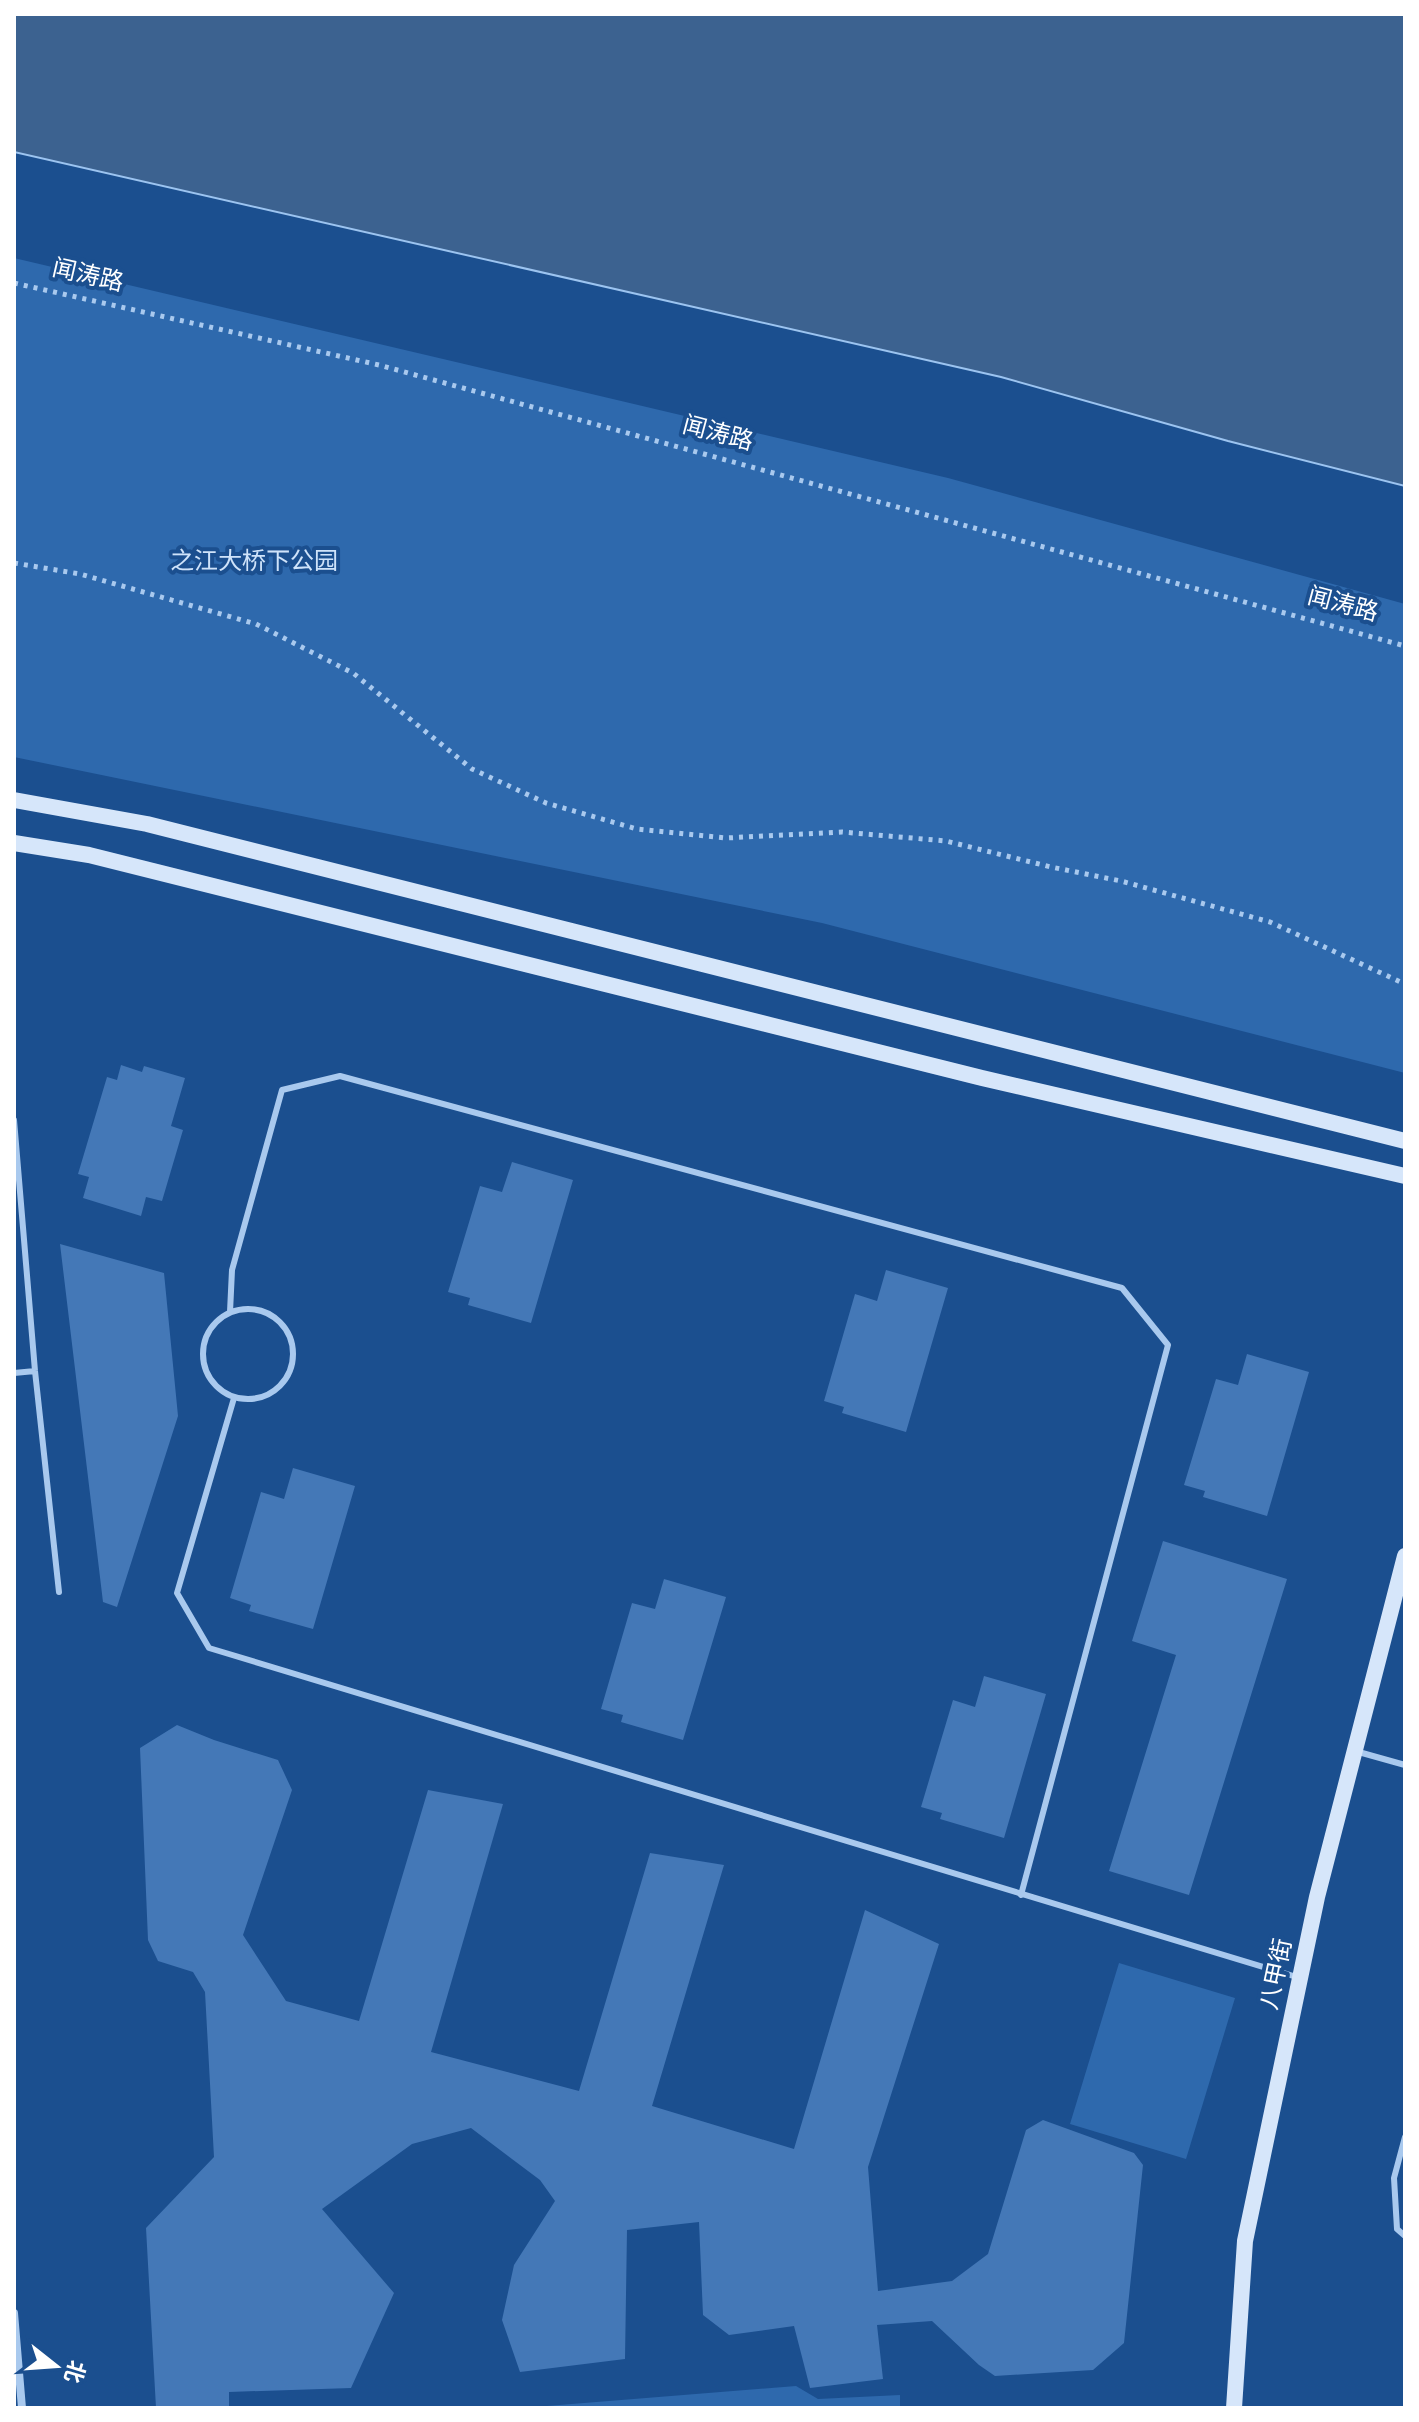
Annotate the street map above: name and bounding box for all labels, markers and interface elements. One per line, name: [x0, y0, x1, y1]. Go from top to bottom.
street label: 闻涛路: [50, 253, 126, 297]
street label: 闻涛路: [680, 410, 756, 456]
park label: 之江大桥下公园: [170, 547, 338, 575]
street label: 闻涛路: [1305, 581, 1381, 627]
street label: 八甲街: [1255, 1936, 1297, 2012]
north arrow: [16, 2326, 96, 2406]
text: 北: [59, 2358, 90, 2386]

